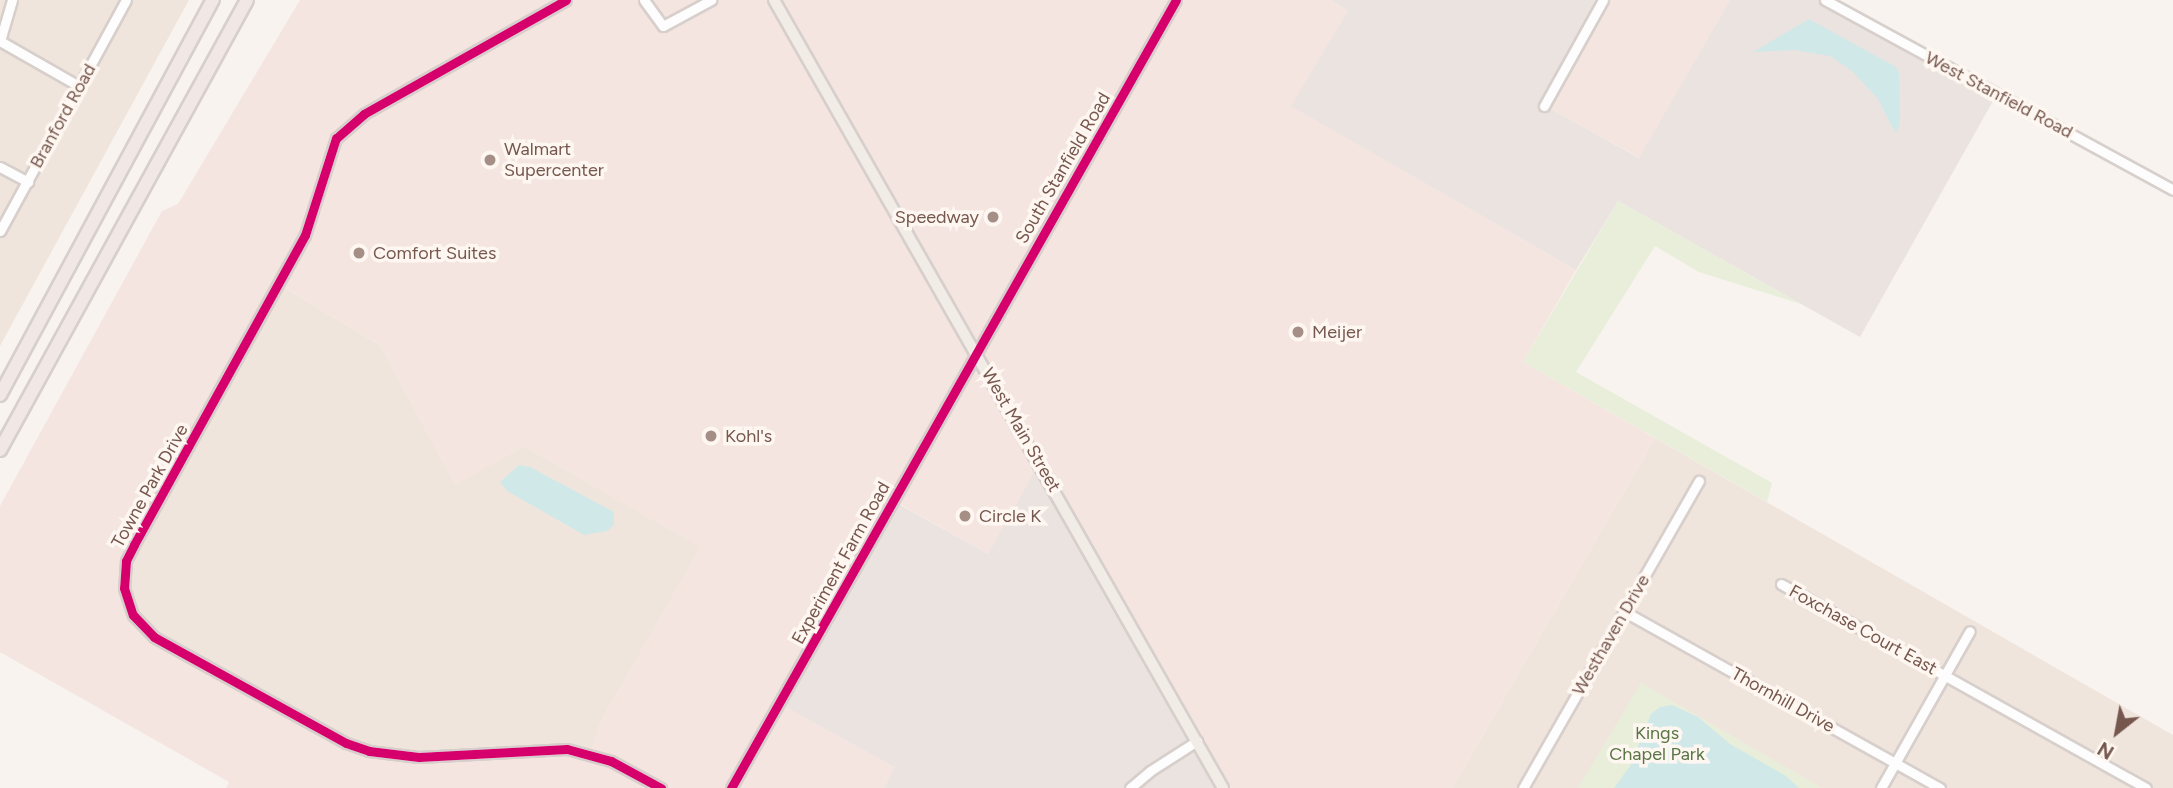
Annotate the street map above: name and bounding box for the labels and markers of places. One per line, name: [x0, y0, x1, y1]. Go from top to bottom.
place label: Walmart Supercenter: [504, 139, 604, 182]
marker: Walmart Supercenter: [482, 152, 498, 168]
place label: Speedway: [895, 206, 979, 228]
marker: Speedway: [985, 209, 1001, 225]
place label: Comfort Suites: [373, 242, 496, 264]
marker: Comfort Suites: [351, 245, 367, 261]
place label: Meijer: [1312, 321, 1362, 343]
marker: Meijer: [1290, 324, 1306, 340]
place label: Kohl's: [725, 425, 772, 447]
marker: Kohl's: [703, 428, 719, 444]
place label: Circle K: [979, 505, 1041, 527]
marker: Circle K: [957, 508, 973, 524]

